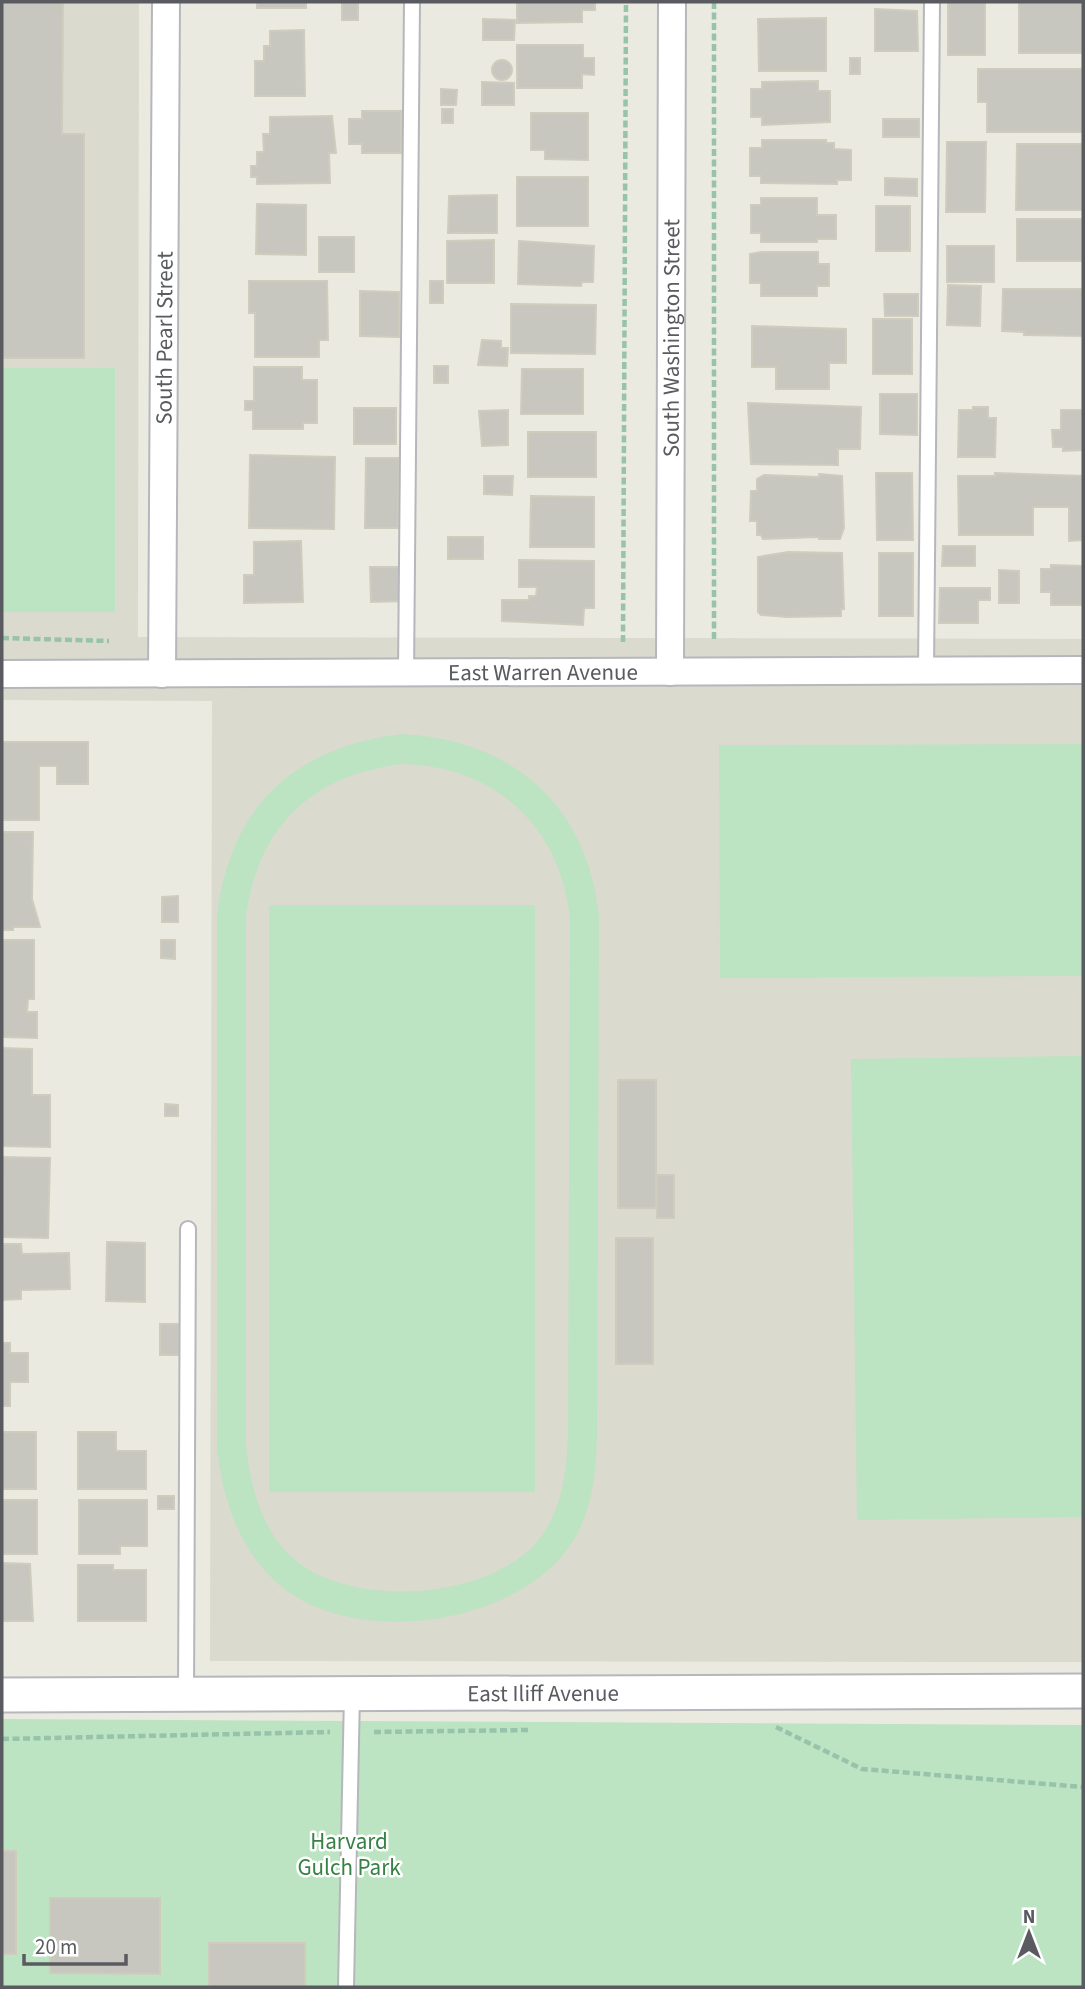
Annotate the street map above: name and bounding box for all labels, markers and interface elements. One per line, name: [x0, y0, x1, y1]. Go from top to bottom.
street label: South Washington Street: [655, 219, 688, 457]
street label: South Pearl Street: [147, 251, 182, 425]
street label: East Warren Avenue: [448, 656, 638, 689]
street label: East Iliff Avenue: [467, 1677, 619, 1710]
park label: Harvard Gulch Park: [297, 1825, 401, 1884]
north arrow: [994, 1898, 1064, 1968]
text: N: [1023, 1904, 1035, 1931]
scale bar: [24, 1923, 126, 1967]
text: 20 m: [35, 1932, 77, 1962]

